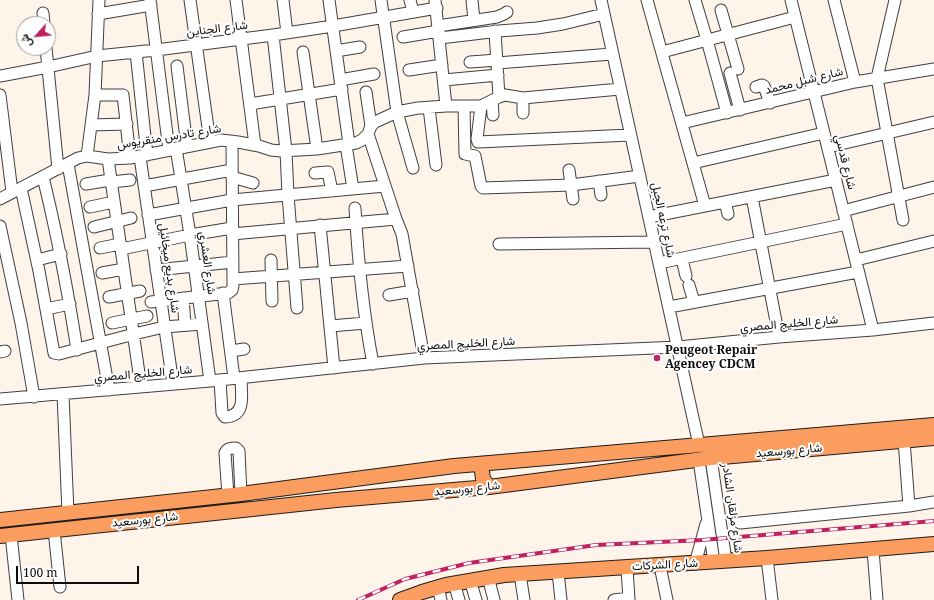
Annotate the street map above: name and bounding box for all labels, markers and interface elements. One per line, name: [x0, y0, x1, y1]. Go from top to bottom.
north arrow: [16, 16, 56, 56]
street label: شارع الجناين: [186, 18, 248, 40]
text: ش: [16, 32, 35, 51]
street label: شارع شبل محمد: [764, 64, 844, 98]
street label: شارع تادرس منقريوس: [116, 122, 222, 152]
street label: شارع قدسي: [831, 133, 859, 191]
street label: شارع ترعه الجبل: [648, 181, 678, 259]
street label: شارع بديع ميخائيل: [156, 222, 182, 314]
street label: شارع العشري: [195, 231, 219, 295]
street label: شارع الخليج المصري: [739, 313, 839, 335]
street label: شارع الخليج المصري: [416, 334, 516, 354]
place label: Peugeot Repair Agencey CDCM: [665, 344, 757, 372]
marker: Peugeot Repair Agencey CDCM: [652, 353, 662, 363]
street label: شارع الخليج المصري: [93, 363, 193, 385]
street label: شارع بورسعيد: [755, 441, 823, 461]
street label: شارع مزلقان الشادر: [719, 462, 745, 554]
street label: شارع بورسعيد: [433, 478, 501, 500]
street label: شارع بورسعيد: [111, 509, 179, 531]
street label: شارع الشركات: [632, 556, 698, 574]
scale bar: [18, 558, 141, 584]
text: 100 m: [23, 564, 58, 581]

